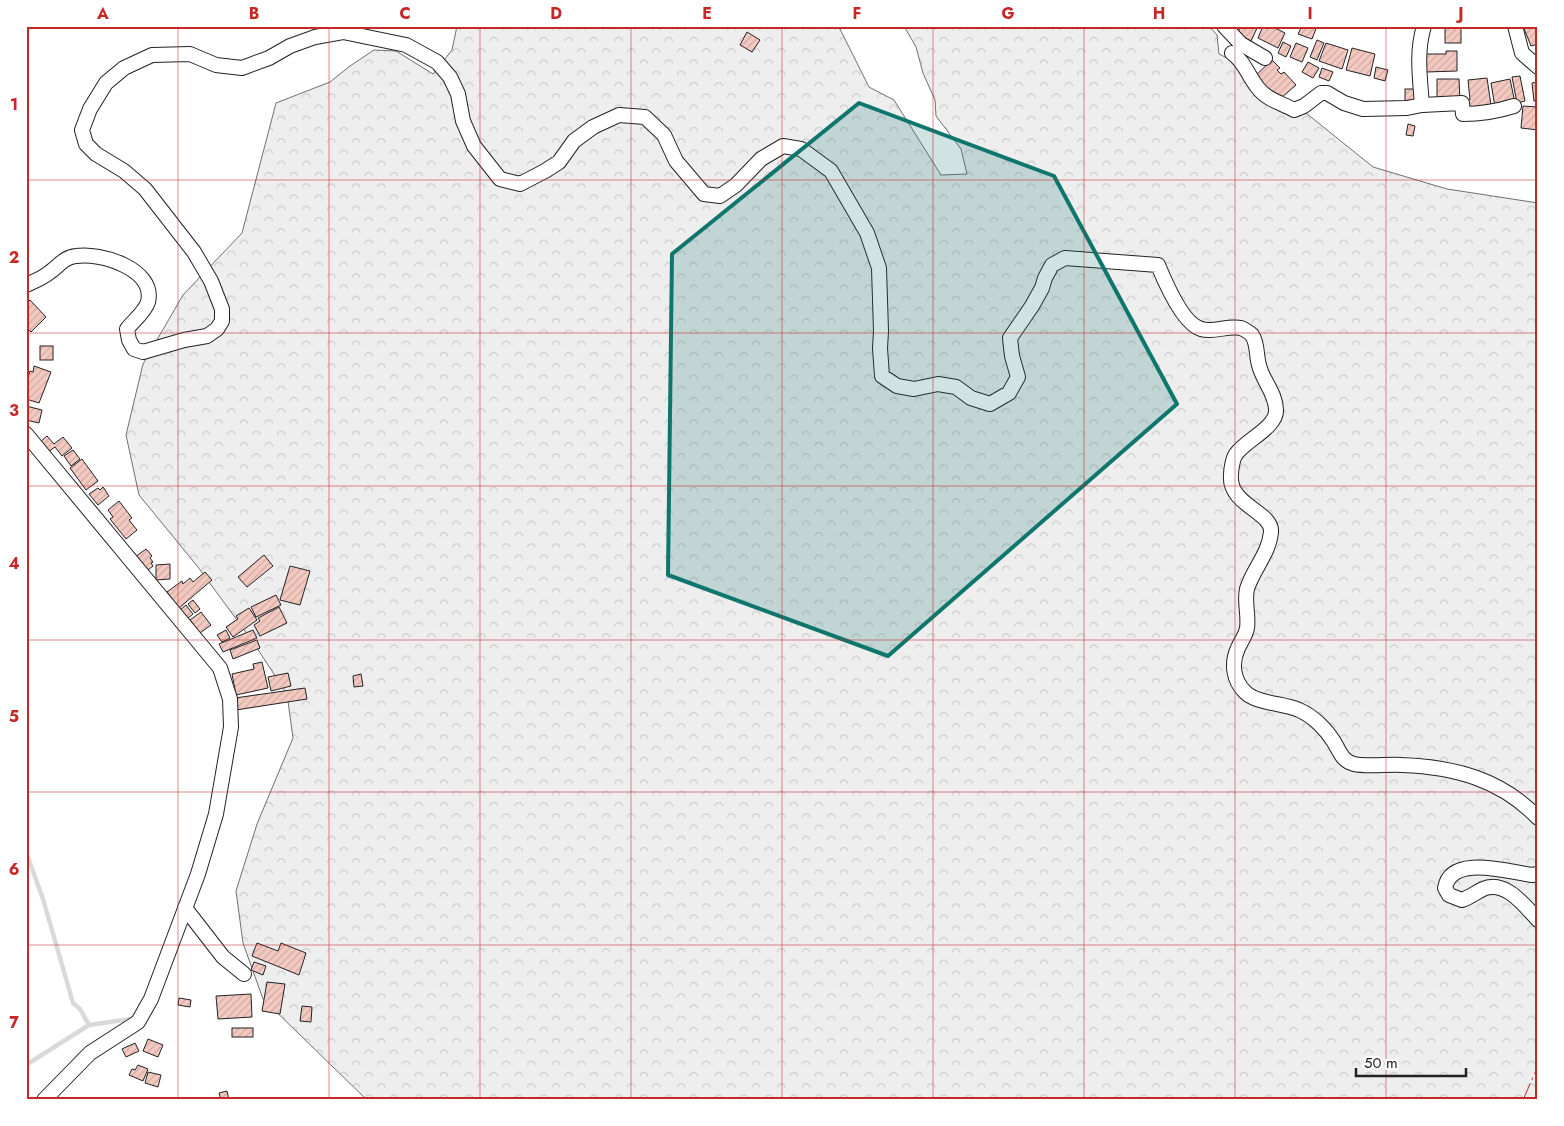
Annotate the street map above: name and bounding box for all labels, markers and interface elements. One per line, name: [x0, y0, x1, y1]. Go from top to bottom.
text: A: [96, 2, 109, 25]
text: B: [249, 2, 259, 25]
text: C: [399, 2, 411, 25]
text: D: [550, 2, 562, 25]
text: E: [702, 2, 712, 25]
text: F: [853, 2, 861, 25]
text: G: [1001, 2, 1015, 25]
text: H: [1153, 2, 1165, 25]
text: I: [1307, 2, 1313, 25]
text: J: [1455, 2, 1464, 25]
text: 1: [10, 93, 18, 116]
text: 2: [9, 246, 19, 269]
text: 3: [9, 399, 19, 422]
text: 4: [8, 552, 20, 575]
text: 5: [9, 705, 19, 728]
text: 6: [9, 858, 19, 881]
text: 7: [9, 1011, 19, 1034]
scale bar: [1356, 1046, 1466, 1078]
text: 50 m: [1364, 1052, 1398, 1074]

